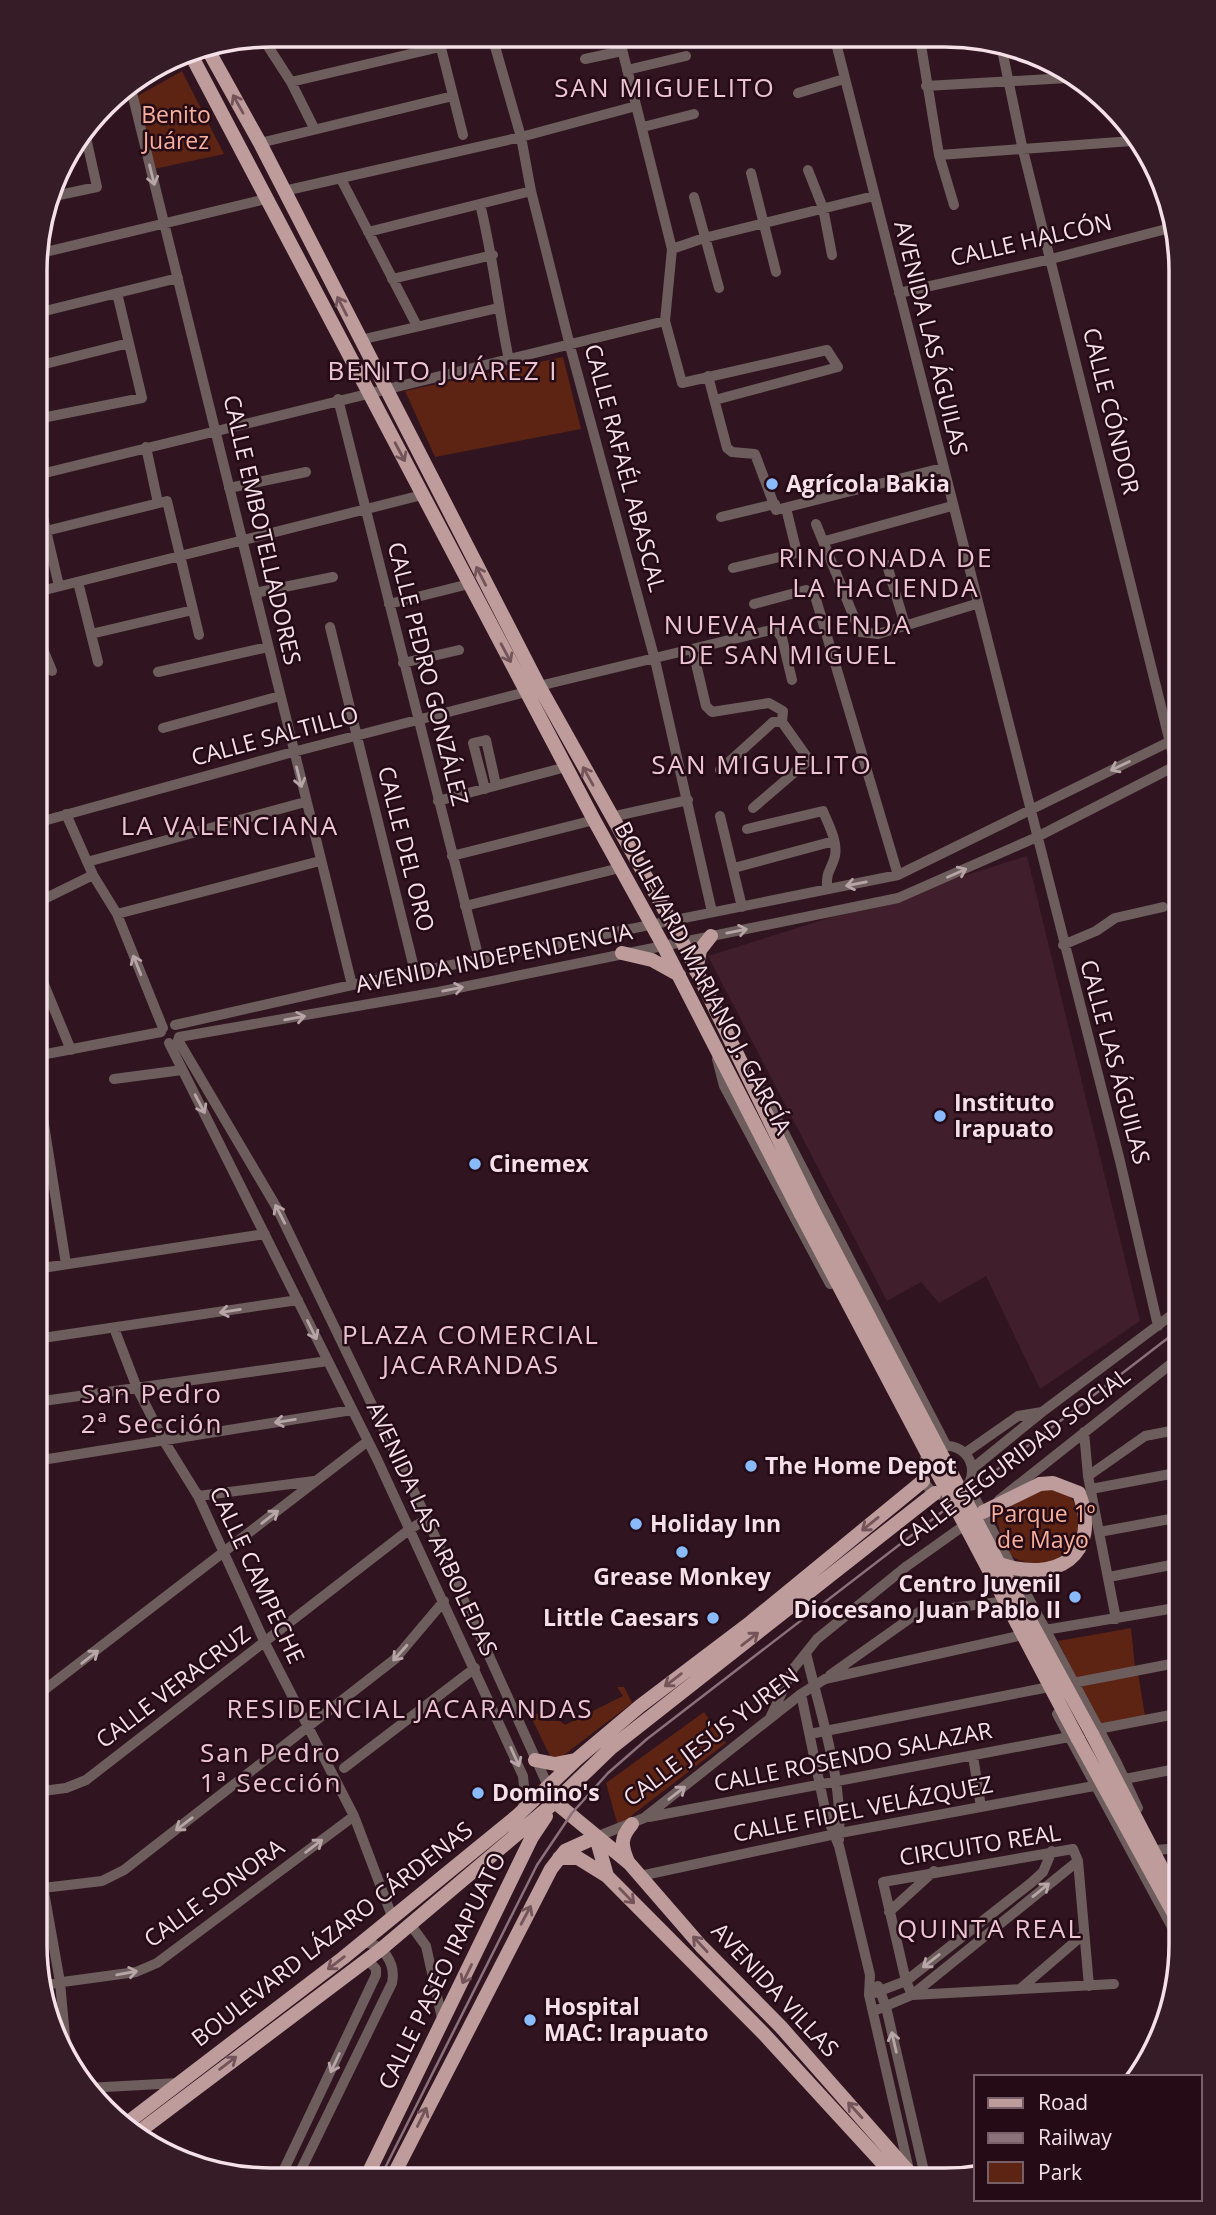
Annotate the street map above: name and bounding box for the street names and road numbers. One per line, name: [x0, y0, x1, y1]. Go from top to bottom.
street label: CALLE HALCÓN: [947, 205, 1115, 273]
street label: AVENIDA LAS ÁGUILAS: [887, 217, 977, 458]
street label: CALLE CÓNDOR: [1076, 324, 1148, 497]
street label: CALLE RAFAÉL ABASCAL: [577, 340, 674, 595]
street label: CALLE EMBOTELLADORES: [216, 392, 310, 668]
street label: CALLE PEDRO GONZÁLEZ: [381, 539, 477, 809]
street label: CALLE SALTILLO: [188, 697, 362, 773]
street label: CALLE DEL ORO: [371, 763, 443, 935]
street label: BOULEVARD MARIANO J. GARCÍA: [608, 815, 800, 1140]
street label: AVENIDA INDEPENDENCIA: [353, 914, 635, 1000]
street label: CALLE LAS ÁGUILAS: [1073, 956, 1159, 1168]
street label: CALLE SEGURIDAD SOCIAL: [891, 1359, 1136, 1555]
street label: AVENIDA LAS ARBOLEDAS: [360, 1396, 506, 1661]
street label: CALLE CAMPECHE: [203, 1481, 313, 1669]
street label: CALLE VERACRUZ: [89, 1618, 256, 1755]
street label: CALLE JESÚS YUREN: [616, 1659, 805, 1813]
street label: CALLE ROSENDO SALAZAR: [711, 1713, 995, 1799]
street label: CALLE FIDEL VELÁZQUEZ: [730, 1767, 996, 1849]
street label: BOULEVARD LÁZARO CÁRDENAS: [184, 1813, 479, 2053]
street label: CIRCUITO REAL: [897, 1815, 1063, 1873]
street label: CALLE SONORA: [137, 1830, 290, 1954]
street label: CALLE PASEO IRAPUATO: [370, 1847, 513, 2095]
street label: AVENIDA VILLAS: [705, 1915, 847, 2064]

